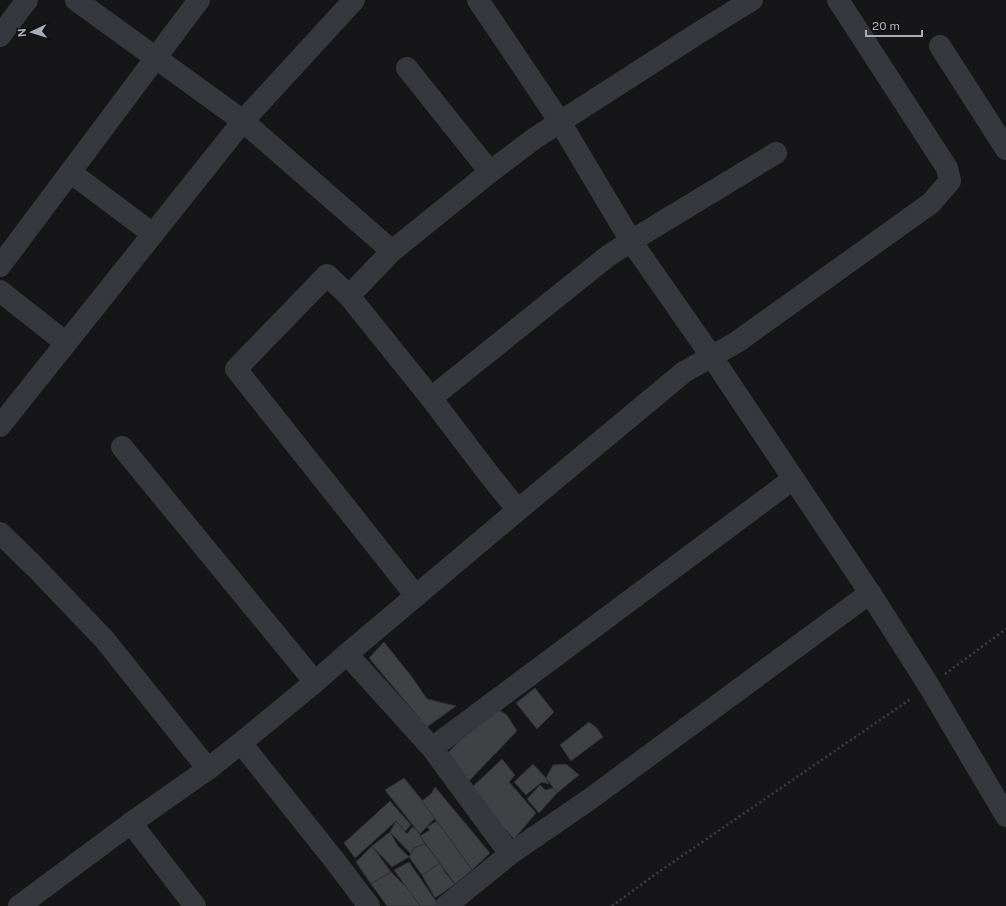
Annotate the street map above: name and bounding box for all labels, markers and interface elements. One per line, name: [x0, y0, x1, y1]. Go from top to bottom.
north arrow: [12, 12, 52, 52]
scale bar: [866, 12, 922, 38]
text: 20 m: [872, 19, 900, 33]
text: N: [16, 28, 28, 37]

